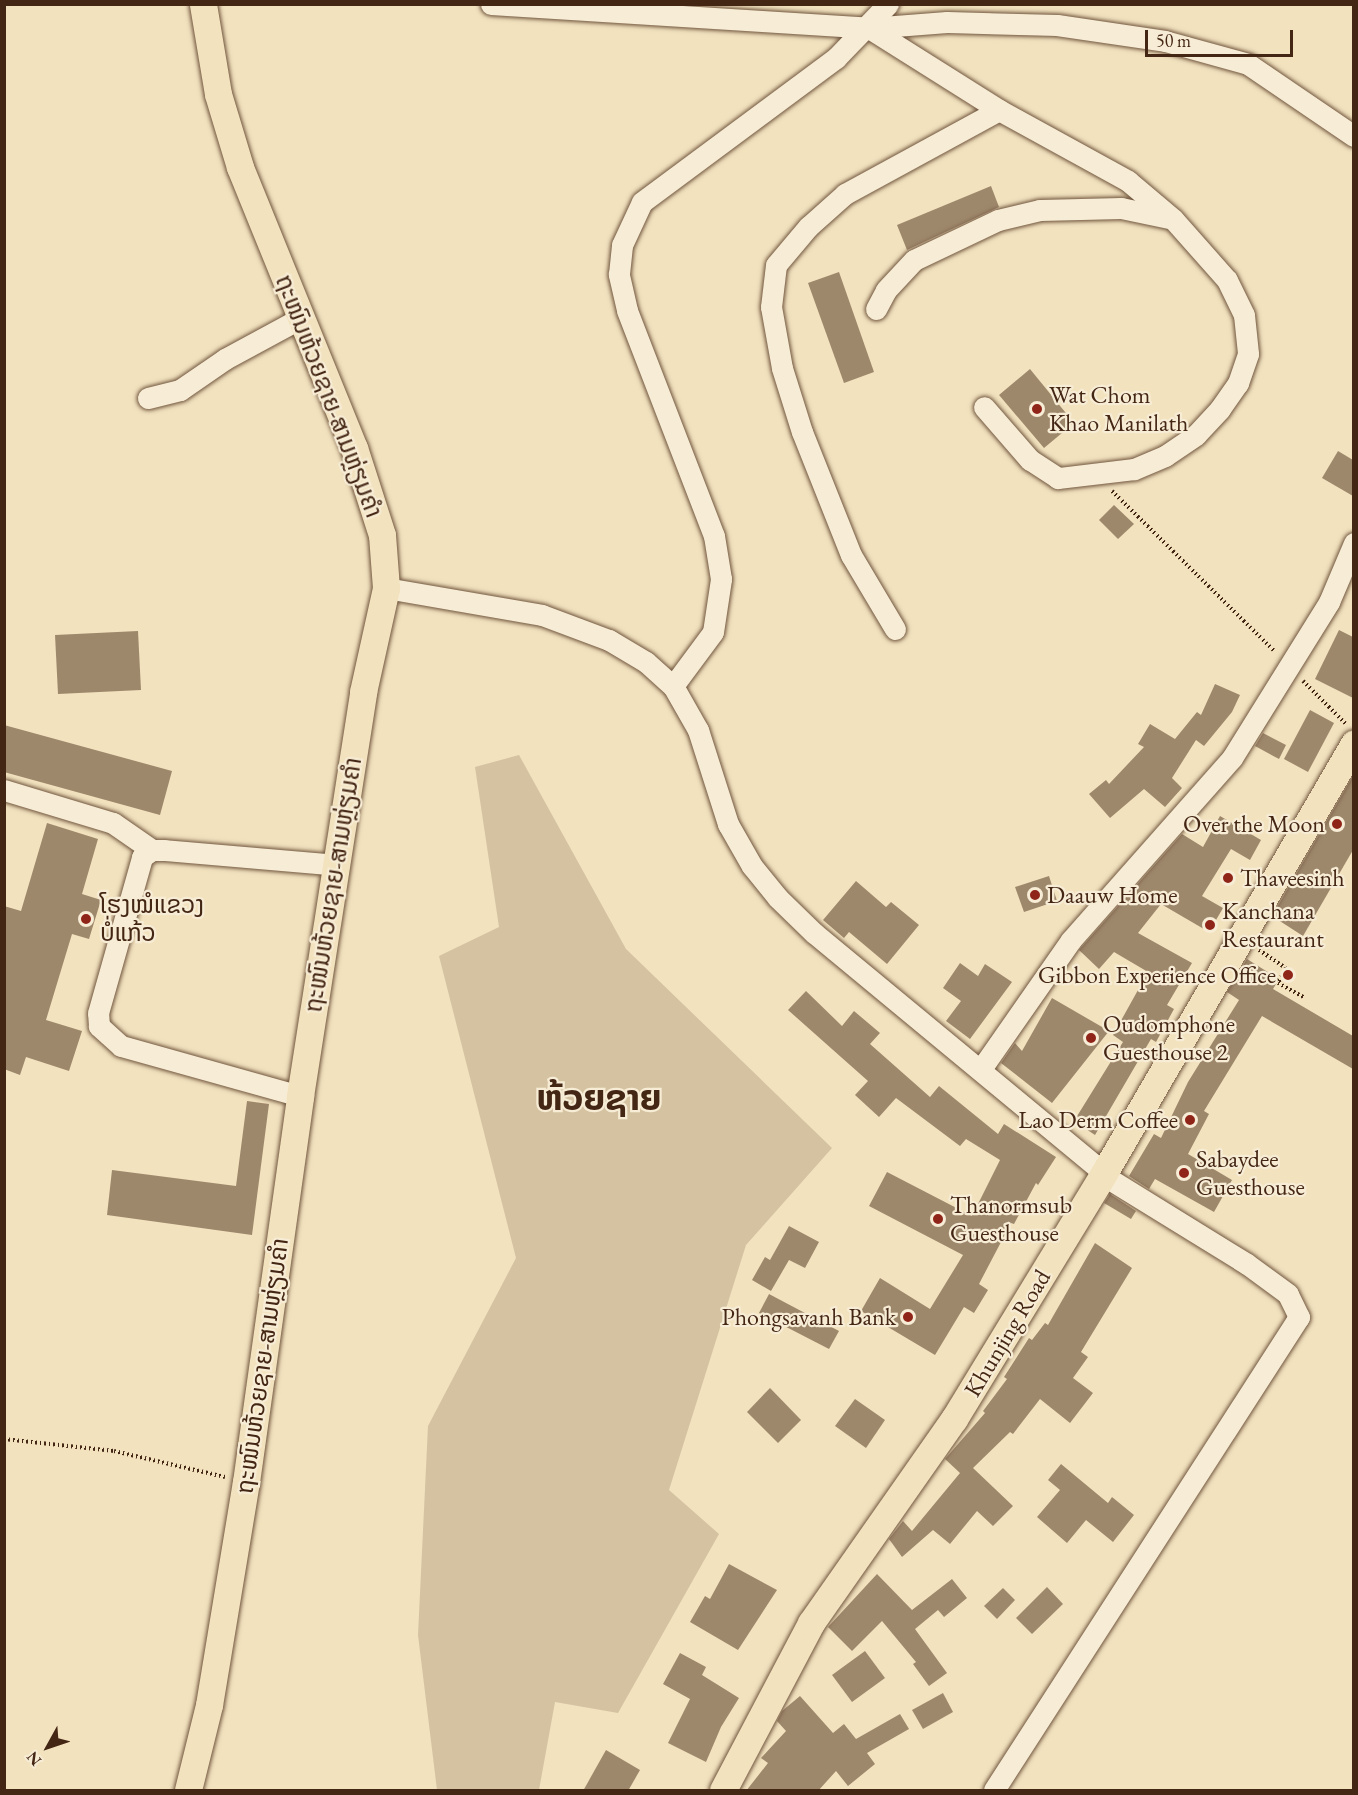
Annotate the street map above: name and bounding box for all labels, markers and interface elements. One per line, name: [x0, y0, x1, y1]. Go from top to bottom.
scale bar: [1148, 18, 1296, 56]
text: 50 m: [1156, 29, 1191, 52]
street label: ຖະໜົນຫ້ວຍຊາຍ-ສາມຫຼ່ຽມຄຳ: [269, 270, 389, 522]
place label: Wat Chom Khao Manilath: [1049, 381, 1188, 437]
marker: Wat Chom Khao Manilath: [1030, 402, 1044, 416]
street label: ຖະໜົນຫ້ວຍຊາຍ-ສາມຫຼ່ຽມຄຳ: [299, 755, 367, 1015]
place label: Over the Moon: [1183, 810, 1325, 838]
marker: Over the Moon: [1330, 817, 1344, 831]
place label: Thaveesinh: [1240, 864, 1345, 892]
marker: Thaveesinh: [1221, 871, 1235, 885]
place label: Daauw Home: [1047, 881, 1177, 909]
marker: Daauw Home: [1028, 888, 1042, 902]
place label: ໂຮງໝໍແຂວງ ບໍ່ແກ້ວ: [100, 891, 204, 947]
place label: Kanchana Restaurant: [1222, 897, 1324, 953]
marker: ໂຮງໝໍແຂວງ ບໍ່ແກ້ວ: [77, 910, 95, 928]
marker: Kanchana Restaurant: [1203, 918, 1217, 932]
place label: Gibbon Experience Office: [1038, 961, 1276, 989]
marker: Gibbon Experience Office: [1281, 968, 1295, 982]
place label: Oudomphone Guesthouse 2: [1103, 1010, 1235, 1066]
marker: Oudomphone Guesthouse 2: [1084, 1031, 1098, 1045]
district label: ຫ້ວຍຊາຍ: [536, 1076, 662, 1120]
place label: Lao Derm Coffee: [1018, 1106, 1178, 1134]
marker: Lao Derm Coffee: [1183, 1113, 1197, 1127]
place label: Sabaydee Guesthouse: [1196, 1145, 1305, 1201]
marker: Sabaydee Guesthouse: [1177, 1166, 1191, 1180]
place label: Thanormsub Guesthouse: [950, 1191, 1072, 1247]
marker: Thanormsub Guesthouse: [931, 1212, 945, 1226]
street label: ຖະໜົນຫ້ວຍຊາຍ-ສາມຫຼ່ຽມຄຳ: [230, 1236, 294, 1496]
street label: Khunjing Road: [958, 1264, 1056, 1402]
place label: Phongsavanh Bank: [721, 1303, 896, 1331]
marker: Phongsavanh Bank: [901, 1310, 915, 1324]
north arrow: [18, 1717, 78, 1777]
text: N: [22, 1747, 46, 1771]

